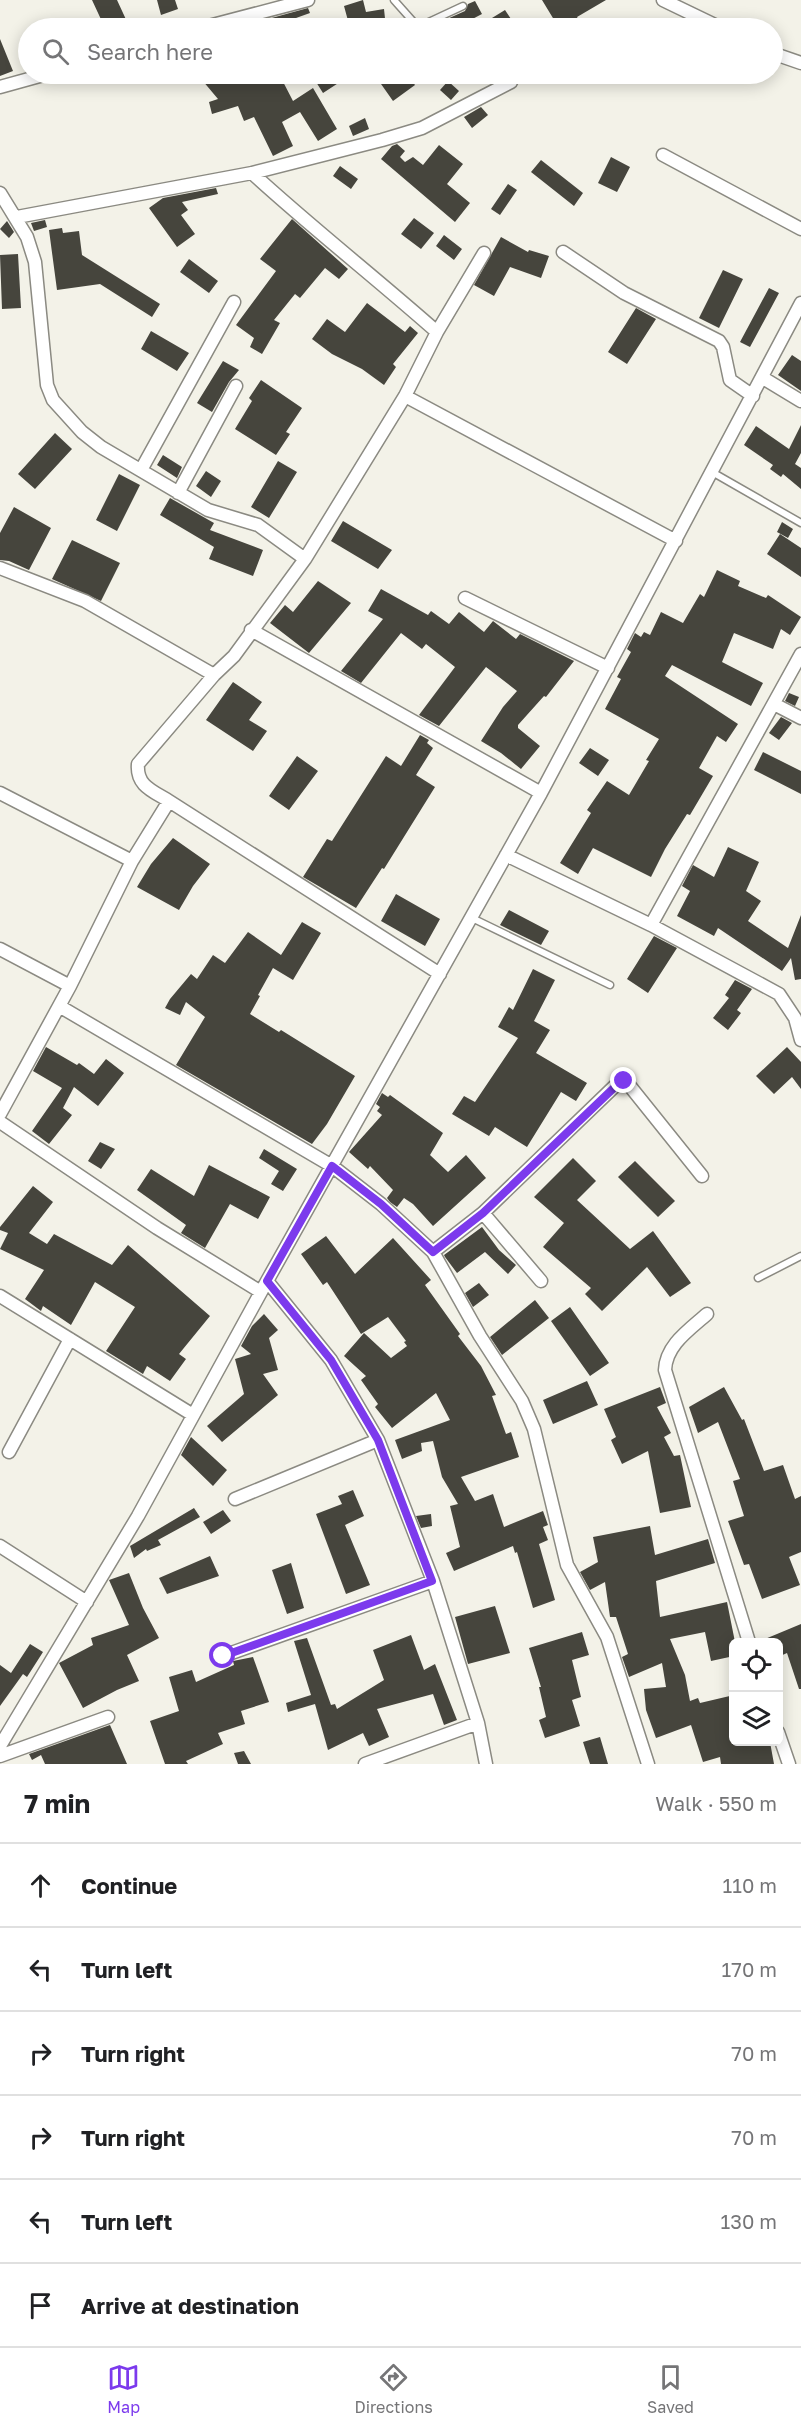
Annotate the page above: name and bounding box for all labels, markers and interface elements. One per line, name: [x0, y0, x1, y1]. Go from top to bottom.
search box: [18, 18, 783, 84]
icon: search: [39, 35, 72, 68]
text: Search here: [87, 38, 213, 65]
route end: [610, 1067, 636, 1093]
map controls: [729, 1638, 783, 1746]
button: locate: [729, 1638, 783, 1692]
route start: [209, 1642, 235, 1668]
button: layers: [729, 1692, 783, 1746]
text: 7 min: [24, 1788, 90, 1819]
text: Walk · 550 m: [655, 1791, 777, 1815]
icon: ahead: [24, 1869, 57, 1902]
text: Continue: [81, 1872, 177, 1899]
text: 110 m: [723, 1873, 777, 1897]
icon: left: [24, 1953, 57, 1986]
text: Turn left: [81, 1956, 172, 1983]
text: 170 m: [722, 1957, 777, 1981]
icon: right: [24, 2037, 57, 2070]
text: Turn right: [81, 2040, 185, 2067]
text: 70 m: [731, 2041, 777, 2065]
icon: right: [24, 2121, 57, 2154]
text: Turn right: [81, 2124, 185, 2151]
text: 70 m: [731, 2125, 777, 2149]
icon: left: [24, 2205, 57, 2238]
text: Turn left: [81, 2208, 172, 2235]
text: 130 m: [721, 2209, 777, 2233]
icon: arrive: [24, 2289, 57, 2322]
text: Arrive at destination: [81, 2292, 299, 2319]
tab: Map: [107, 2361, 140, 2417]
tab: Directions: [355, 2361, 433, 2417]
tab: Saved: [647, 2361, 694, 2417]

